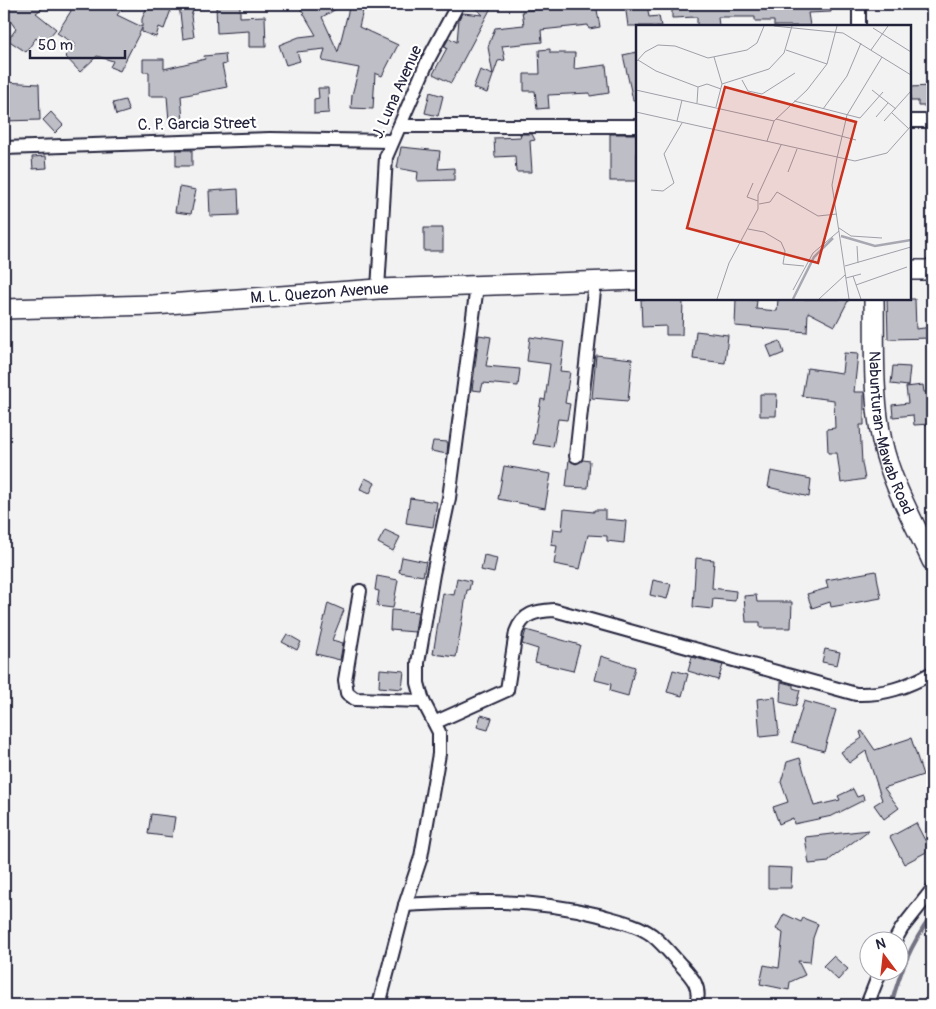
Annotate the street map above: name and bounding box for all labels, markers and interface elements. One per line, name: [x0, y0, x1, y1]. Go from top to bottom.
inset map: [636, 25, 911, 300]
scale bar: [30, 28, 125, 60]
text: 50 m: [38, 36, 73, 55]
street label: J. Luna Avenue: [368, 42, 427, 142]
street label: C. P. Garcia Street: [138, 113, 257, 135]
street label: M. L. Quezon Avenue: [250, 279, 389, 308]
street label: Nabunturan-Mawab Road: [864, 351, 918, 518]
north arrow: [858, 932, 908, 982]
text: N: [874, 934, 888, 953]

